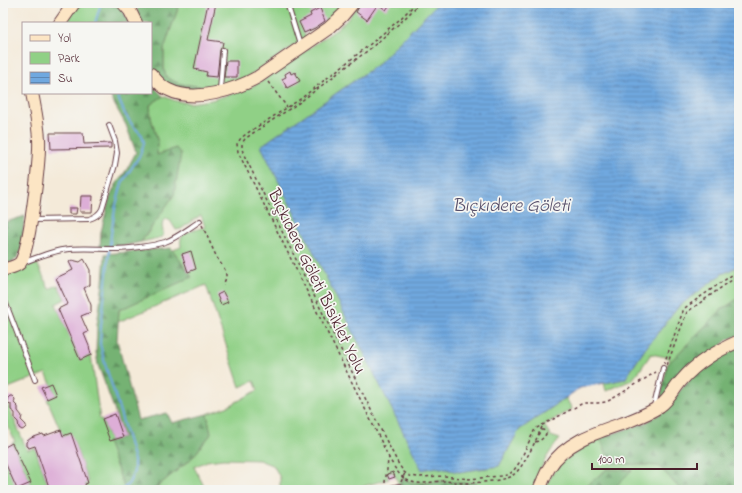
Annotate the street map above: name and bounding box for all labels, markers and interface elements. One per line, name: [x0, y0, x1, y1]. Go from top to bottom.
legend: [22, 22, 152, 94]
text: Yol: [58, 30, 71, 48]
text: Park: [58, 50, 80, 68]
text: Su: [58, 70, 73, 88]
street label: Bıçkıdere Göleti Bisiklet Yolu: [259, 184, 372, 379]
water label: Bıçkıdere Göleti: [452, 193, 571, 220]
scale bar: [592, 445, 697, 471]
text: 100 m: [598, 451, 625, 469]

